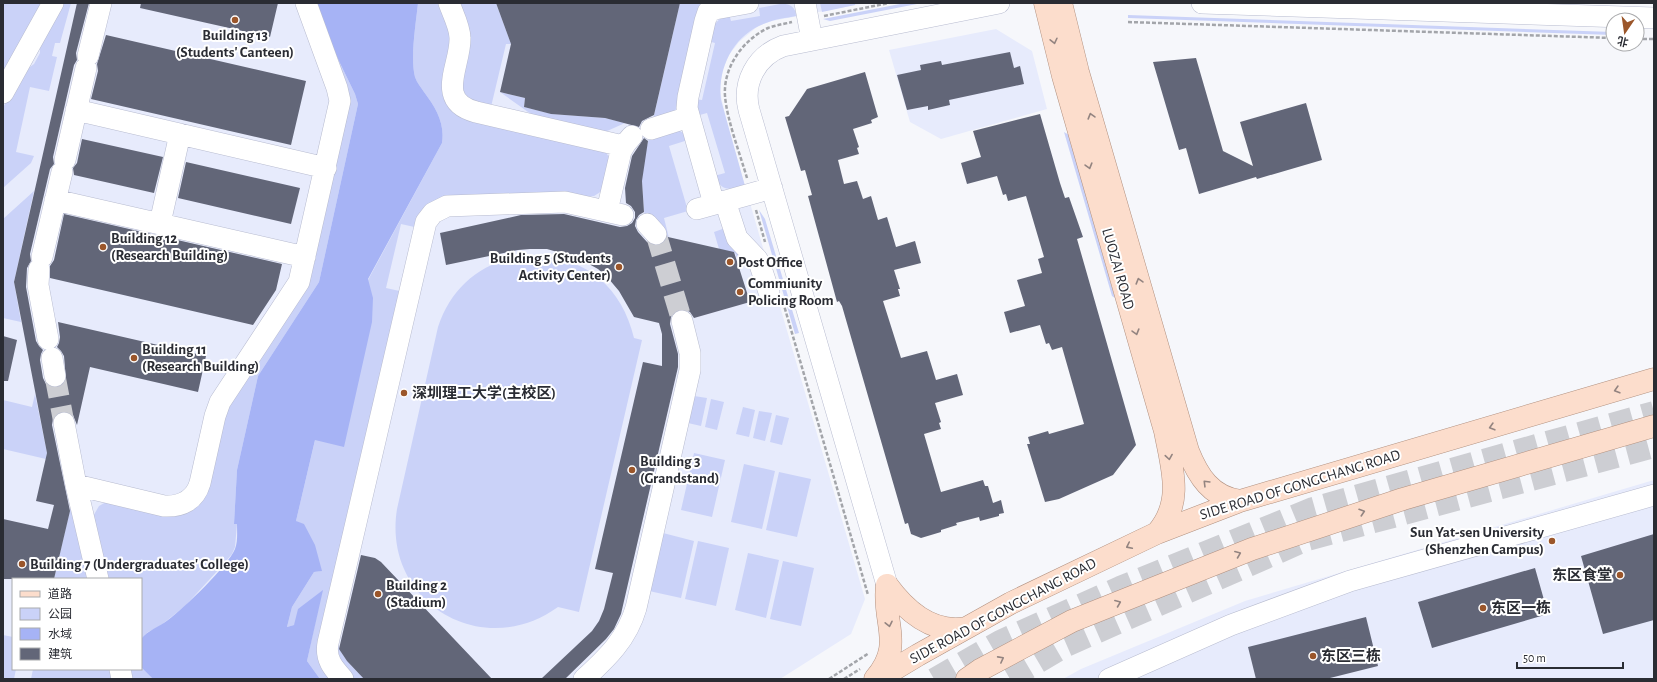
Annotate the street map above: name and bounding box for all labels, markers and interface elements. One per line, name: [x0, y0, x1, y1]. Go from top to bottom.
north arrow: [1605, 12, 1645, 52]
marker: Building 13 (Students' Canteen): [230, 15, 240, 25]
place label: Building 13 (Students' Canteen): [176, 28, 294, 60]
text: 北: [1616, 35, 1629, 48]
one-way arrow: [1050, 38, 1058, 44]
one-way arrow: [1087, 113, 1096, 120]
one-way arrow: [1084, 163, 1093, 170]
street label: LUOZAI ROAD: [1099, 227, 1137, 312]
place label: Building 12 (Research Building): [111, 231, 228, 263]
marker: Building 12 (Research Building): [98, 242, 108, 252]
place label: Building 5 (Students Activity Center): [490, 251, 611, 283]
place label: Post Office: [738, 255, 803, 270]
marker: Post Office: [725, 257, 735, 267]
marker: Building 5 (Students Activity Center): [614, 262, 624, 272]
place label: Commiunity Policing Room: [748, 276, 834, 308]
one-way arrow: [1135, 278, 1144, 285]
marker: Commiunity Policing Room: [735, 287, 745, 297]
one-way arrow: [1131, 328, 1140, 335]
place label: Building 11 (Research Building): [142, 342, 259, 374]
marker: Building 11 (Research Building): [129, 353, 139, 363]
place label: 深圳理工大学(主校区): [412, 384, 556, 401]
one-way arrow: [1613, 385, 1620, 394]
marker: 深圳理工大学(主校区): [399, 388, 409, 398]
one-way arrow: [1488, 422, 1495, 430]
street label: SIDE ROAD OF GONGCHANG ROAD: [1198, 447, 1402, 523]
place label: Building 3 (Grandstand): [640, 454, 719, 486]
one-way arrow: [1165, 454, 1173, 460]
marker: Building 3 (Grandstand): [627, 465, 637, 475]
one-way arrow: [1203, 480, 1211, 488]
one-way arrow: [1358, 509, 1365, 517]
place label: Sun Yat-sen University (Shenzhen Campus): [1410, 525, 1544, 557]
marker: Sun Yat-sen University (Shenzhen Campus): [1547, 536, 1557, 546]
one-way arrow: [1126, 541, 1134, 549]
one-way arrow: [1234, 551, 1242, 559]
street label: SIDE ROAD OF GONGCHANG ROAD: [907, 555, 1099, 667]
place label: Building 7 (Undergraduates' College): [30, 557, 249, 572]
marker: Building 7 (Undergraduates' College): [17, 559, 27, 569]
place label: 东区食堂: [1552, 567, 1612, 583]
marker: 东区食堂: [1615, 570, 1625, 580]
legend: [12, 578, 142, 670]
place label: Building 2 (Stadium): [386, 578, 447, 610]
text: 道路: [48, 587, 72, 600]
marker: Building 2 (Stadium): [373, 589, 383, 599]
one-way arrow: [1114, 599, 1121, 607]
place label: 东区一栋: [1491, 599, 1551, 616]
marker: 东区一栋: [1478, 603, 1488, 613]
text: 公园: [48, 608, 72, 620]
one-way arrow: [885, 621, 893, 627]
text: 水域: [48, 628, 72, 640]
scale bar: [1517, 644, 1623, 670]
text: 建筑: [48, 647, 72, 660]
place label: 东区三栋: [1321, 647, 1381, 664]
marker: 东区三栋: [1308, 651, 1318, 661]
text: 50 m: [1523, 652, 1546, 664]
one-way arrow: [997, 657, 1004, 664]

